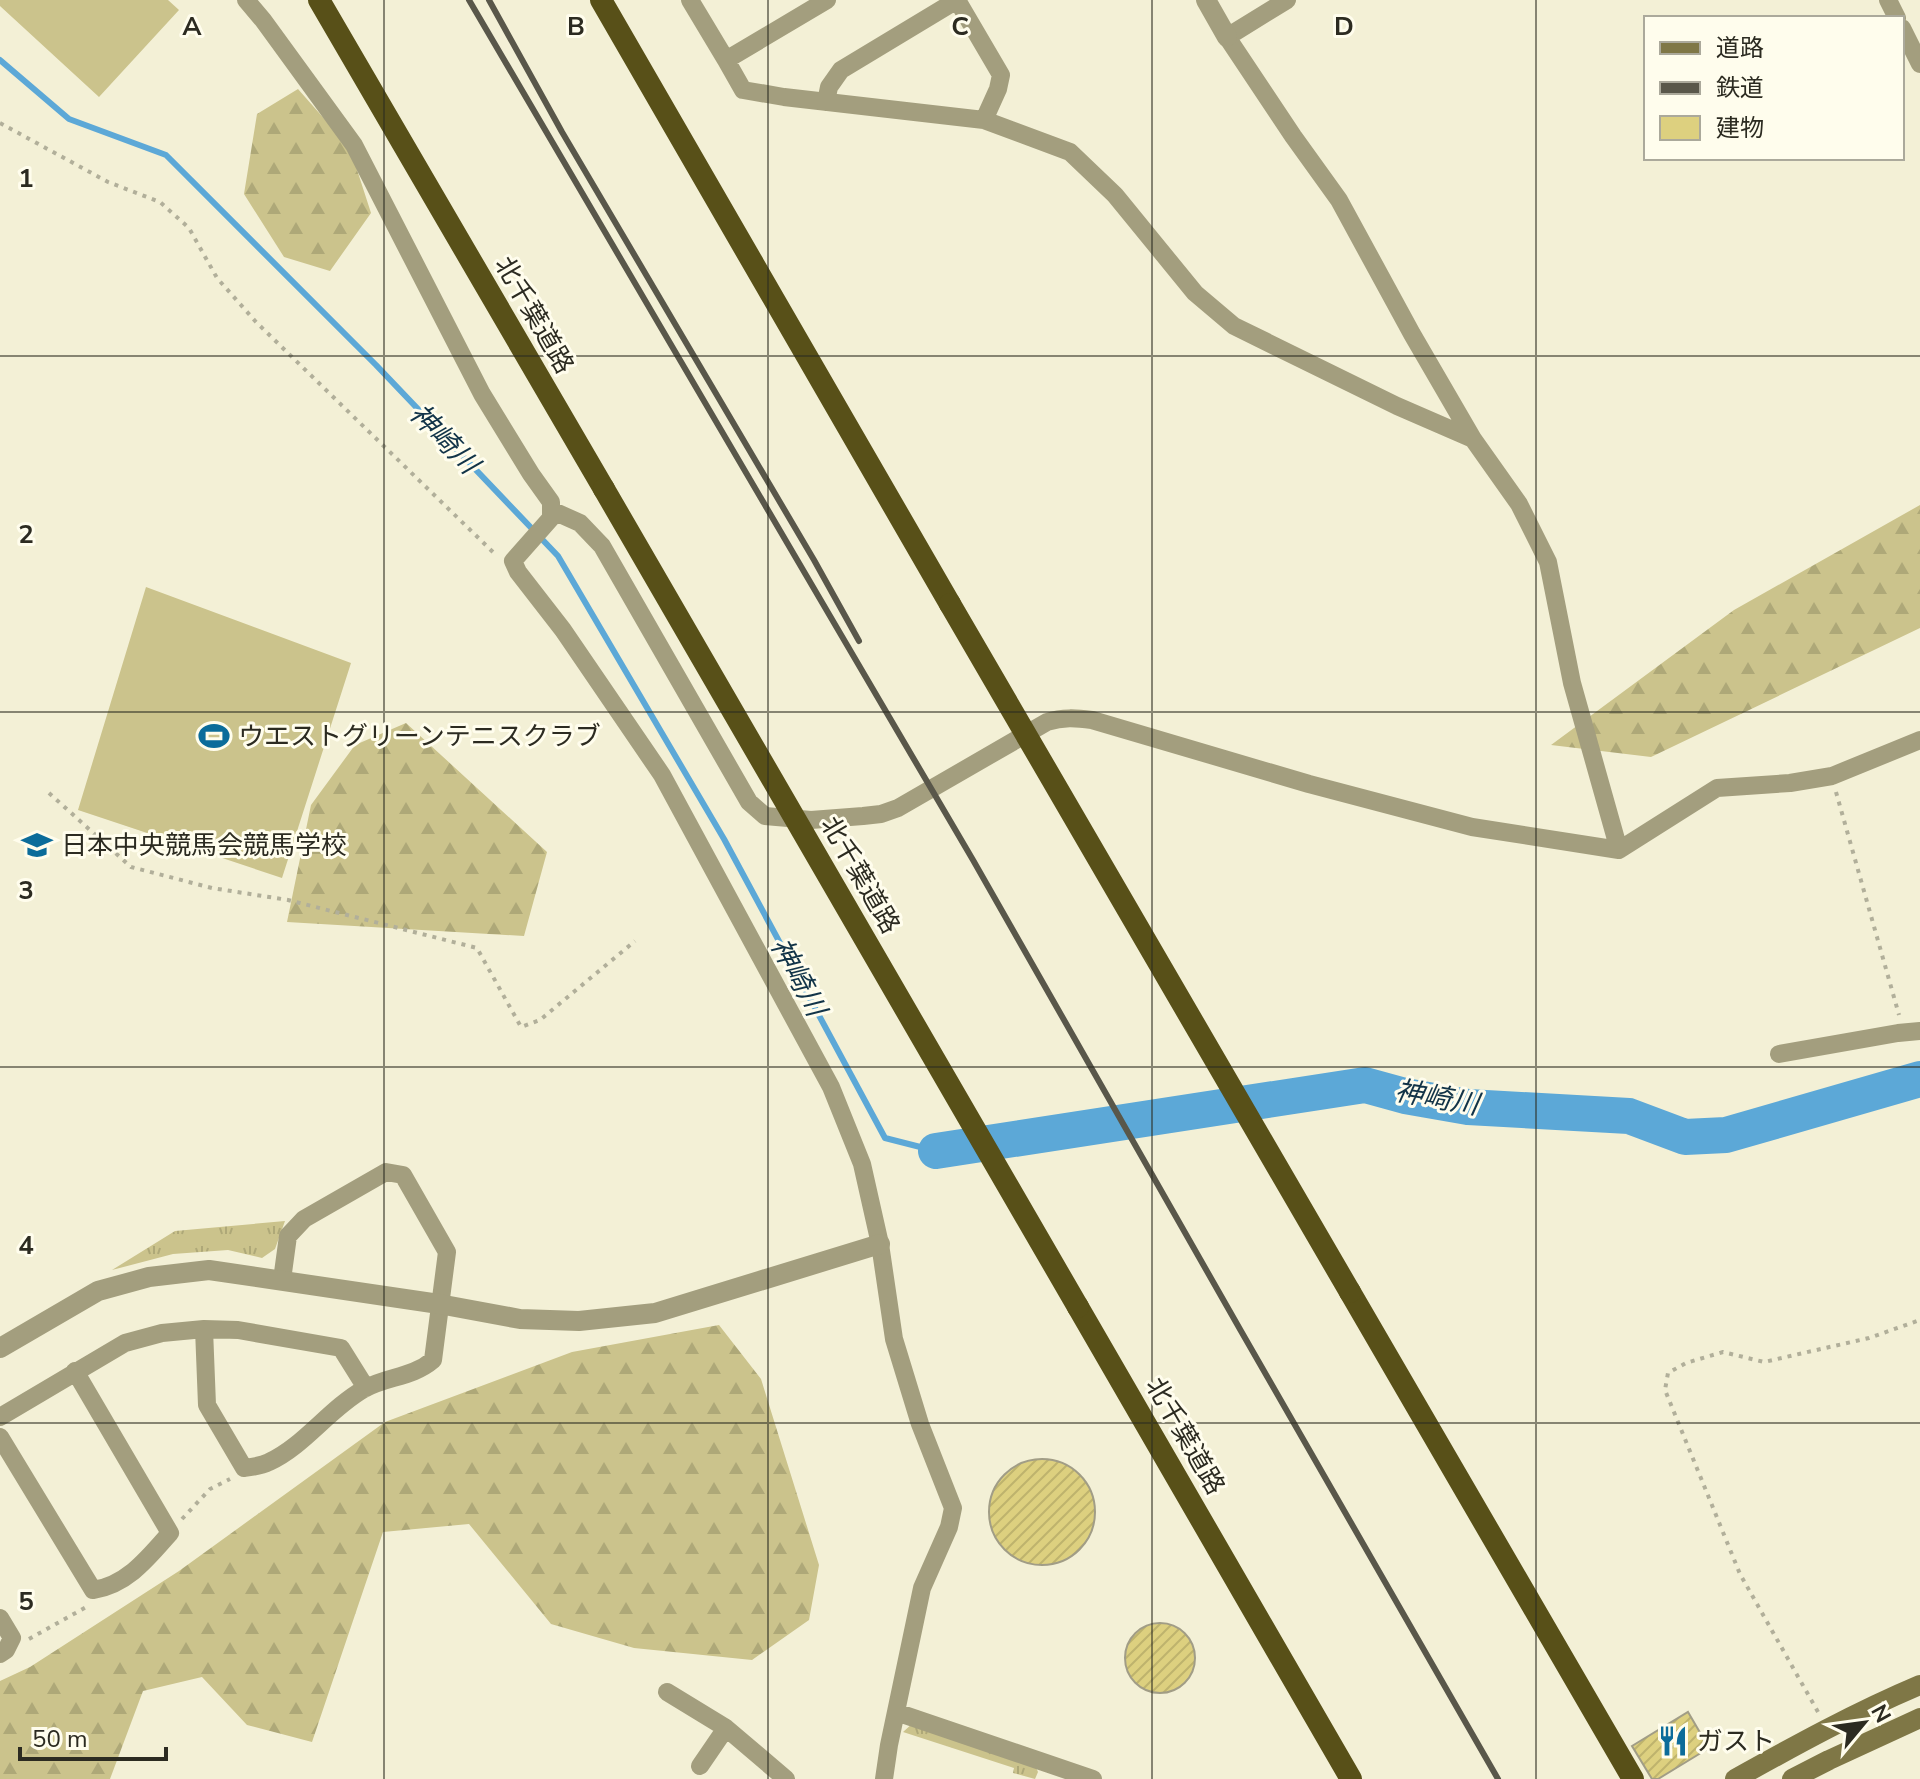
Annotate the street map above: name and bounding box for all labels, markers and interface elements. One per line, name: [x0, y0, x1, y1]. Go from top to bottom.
text: A: [182, 9, 202, 44]
text: B: [567, 9, 585, 44]
text: C: [951, 9, 969, 44]
text: D: [1334, 9, 1354, 44]
legend: [1644, 16, 1904, 160]
text: 道路: [1716, 32, 1764, 64]
text: 鉄道: [1716, 72, 1764, 104]
text: 建物: [1716, 112, 1764, 144]
text: 1: [18, 161, 34, 196]
street label: 北千葉道路: [486, 250, 582, 380]
water label: 神崎川: [401, 396, 489, 485]
text: 2: [18, 517, 34, 552]
sports icon: ウエストグリーンテニスクラブ: [197, 719, 231, 753]
place label: ウエストグリーンテニスクラブ: [238, 719, 601, 754]
street label: 北千葉道路: [812, 810, 908, 940]
school or university icon: 日本中央競馬会競馬学校: [20, 828, 54, 862]
place label: 日本中央競馬会競馬学校: [61, 828, 347, 863]
text: 3: [18, 873, 34, 908]
water label: 神崎川: [762, 931, 836, 1026]
water label: 神崎川: [1392, 1072, 1485, 1125]
text: 4: [18, 1228, 34, 1263]
street label: 北千葉道路: [1137, 1371, 1233, 1501]
text: 5: [18, 1584, 34, 1619]
north arrow: [1824, 1683, 1904, 1763]
text: N: [1864, 1699, 1898, 1728]
scale bar: [20, 1711, 166, 1761]
text: 50 m: [32, 1723, 88, 1755]
restaurant icon: ガスト: [1656, 1724, 1690, 1758]
place label: ガスト: [1697, 1724, 1775, 1759]

